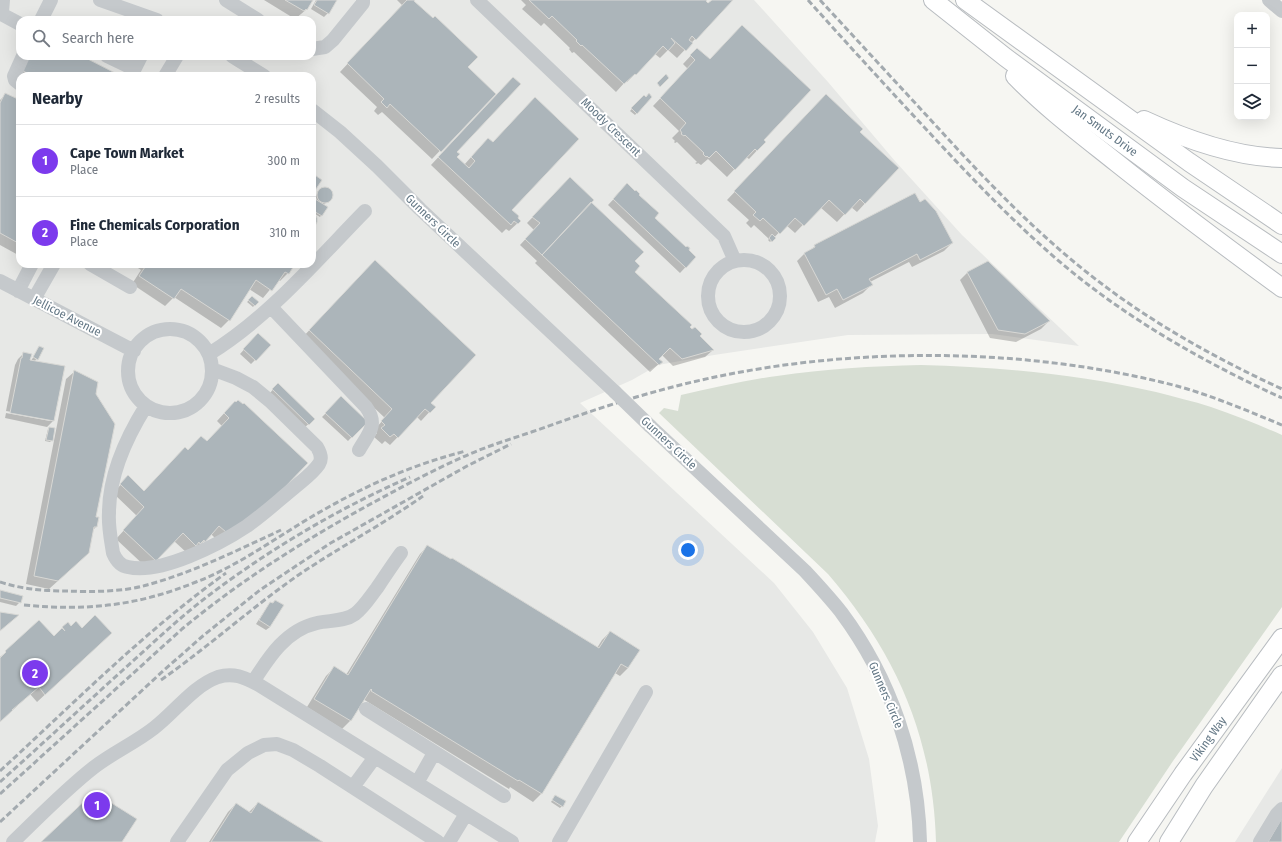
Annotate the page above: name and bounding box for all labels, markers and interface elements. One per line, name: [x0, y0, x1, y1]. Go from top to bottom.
map controls: [1234, 12, 1270, 120]
button: +: [1234, 12, 1270, 48]
search box: [16, 16, 316, 60]
icon: search: [30, 27, 52, 49]
text: Search here: [62, 29, 134, 47]
button: −: [1234, 48, 1270, 84]
button: layers: [1234, 84, 1270, 120]
text: Nearby: [32, 88, 83, 109]
text: 2 results: [255, 91, 300, 106]
street label: Moody Crescent: [578, 95, 644, 159]
street label: Jan Smuts Drive: [1070, 102, 1140, 159]
text: Cape Town Market: [70, 144, 184, 162]
text: 1: [42, 153, 48, 168]
text: 300 m: [268, 153, 300, 168]
text: Place: [70, 162, 98, 177]
street label: Gunners Circle: [403, 191, 463, 251]
text: Fine Chemicals Corporation: [70, 216, 240, 234]
text: 2: [42, 225, 48, 240]
text: 310 m: [270, 225, 300, 240]
text: Place: [70, 234, 98, 249]
street label: Jellicoe Avenue: [31, 293, 103, 339]
street label: Gunners Circle: [638, 414, 700, 472]
your location: [678, 540, 698, 560]
pin: 2: [22, 658, 48, 688]
street label: Gunners Circle: [866, 660, 906, 730]
street label: Viking Way: [1187, 714, 1230, 765]
pin: 1: [84, 790, 110, 820]

